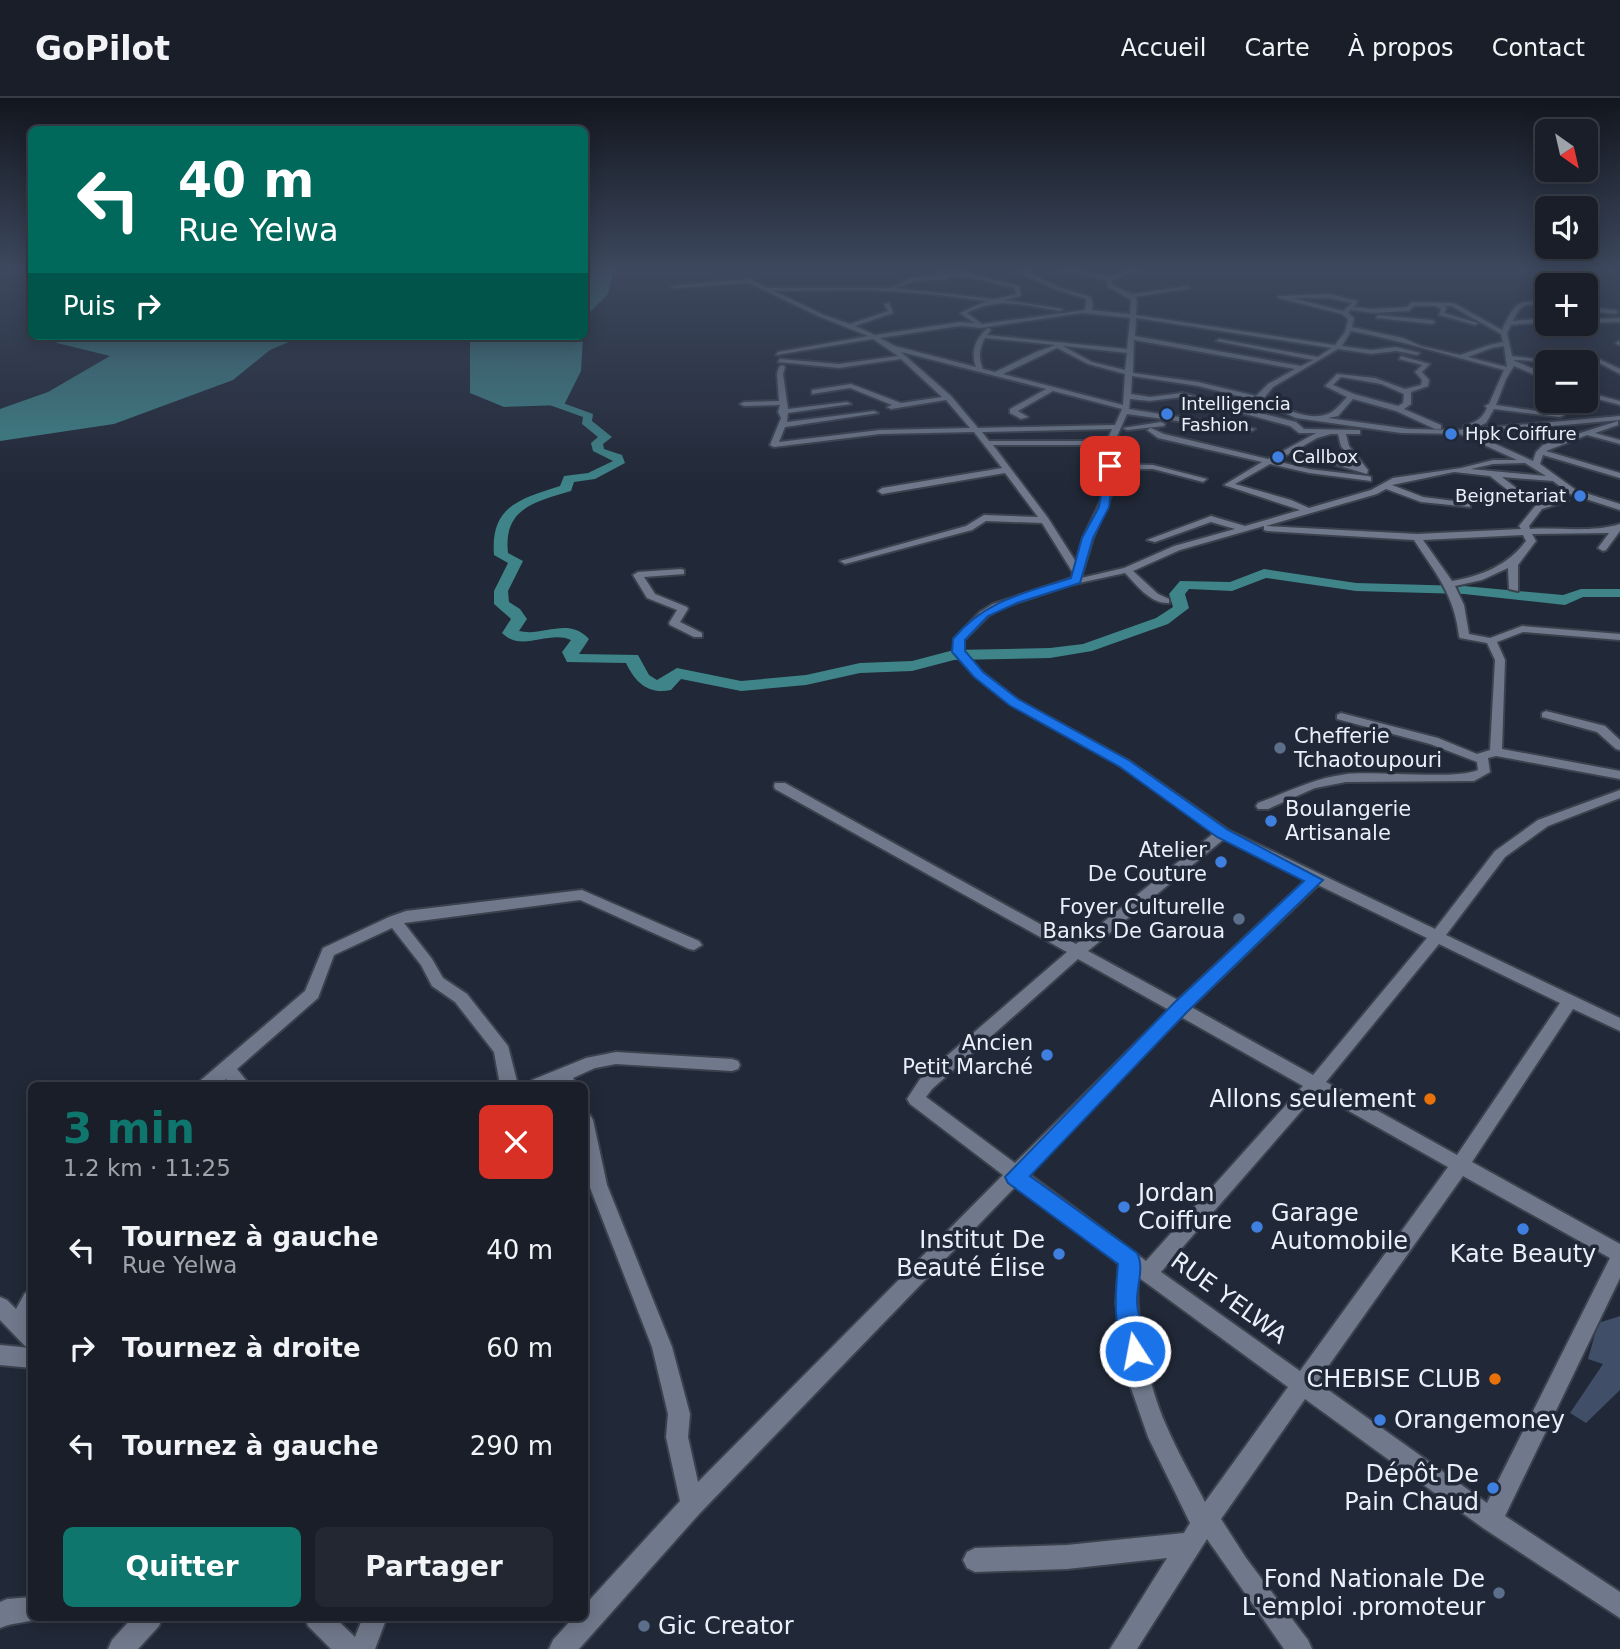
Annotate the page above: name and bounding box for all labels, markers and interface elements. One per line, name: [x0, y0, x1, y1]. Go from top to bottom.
text: GoPilot: [35, 29, 170, 68]
text: Accueil: [1121, 34, 1206, 62]
text: Carte: [1244, 34, 1310, 62]
text: À propos: [1348, 34, 1454, 62]
text: Contact: [1492, 34, 1585, 62]
north arrow: [1535, 119, 1598, 182]
map controls: [1535, 119, 1598, 413]
text: 40 m: [178, 152, 314, 209]
icon: left: [63, 154, 154, 245]
button: sound: [1535, 196, 1598, 259]
text: Rue Yelwa: [178, 211, 339, 249]
button: +: [1535, 273, 1598, 336]
icon: right: [129, 287, 167, 325]
text: Puis: [63, 291, 115, 321]
button: −: [1535, 350, 1598, 413]
place label: Intelligencia Fashion: [1181, 393, 1291, 435]
marker: Intelligencia Fashion: [1159, 406, 1175, 422]
place label: Hpk Coiffure: [1465, 423, 1577, 444]
marker: Hpk Coiffure: [1443, 426, 1459, 442]
pin: [1080, 436, 1140, 496]
place label: Callbox: [1292, 446, 1358, 467]
icon: arrive: [1091, 447, 1129, 485]
marker: Callbox: [1270, 449, 1286, 465]
place label: Beignetariat: [1455, 485, 1566, 506]
marker: Beignetariat: [1572, 488, 1588, 504]
place label: Chefferie Tchaotoupouri: [1293, 724, 1442, 772]
marker: Chefferie Tchaotoupouri: [1272, 740, 1288, 756]
place label: Boulangerie Artisanale: [1285, 797, 1411, 845]
marker: Boulangerie Artisanale: [1263, 813, 1279, 829]
place label: Atelier De Couture: [1088, 838, 1207, 886]
marker: Atelier De Couture: [1213, 854, 1229, 870]
place label: Foyer Culturelle Banks De Garoua: [1043, 895, 1225, 943]
marker: Foyer Culturelle Banks De Garoua: [1231, 911, 1247, 927]
place label: Ancien Petit Marché: [902, 1031, 1033, 1079]
marker: Ancien Petit Marché: [1039, 1047, 1055, 1063]
place label: Allons seulement: [1210, 1085, 1416, 1113]
marker: Allons seulement: [1422, 1091, 1438, 1107]
text: 3 min: [63, 1104, 195, 1153]
button: close: [479, 1105, 553, 1179]
text: 1.2 km · 11:25: [63, 1155, 231, 1181]
place label: Jordan Coiffure: [1136, 1179, 1232, 1235]
marker: Jordan Coiffure: [1116, 1199, 1132, 1215]
place label: Garage Automobile: [1271, 1199, 1408, 1255]
marker: Garage Automobile: [1249, 1219, 1265, 1235]
marker: Kate Beauty: [1515, 1221, 1531, 1237]
text: Tournez à gauche: [122, 1222, 379, 1252]
place label: Institut De Beauté Élise: [896, 1226, 1045, 1282]
icon: left: [63, 1231, 101, 1269]
text: 40 m: [486, 1235, 553, 1265]
place label: Kate Beauty: [1450, 1240, 1596, 1268]
marker: Institut De Beauté Élise: [1051, 1246, 1067, 1262]
street label: RUE YELWA: [1165, 1246, 1293, 1350]
text: Rue Yelwa: [122, 1252, 237, 1278]
position arrow: [1098, 1314, 1172, 1388]
icon: right: [63, 1329, 101, 1367]
text: Tournez à droite: [122, 1333, 361, 1363]
text: 60 m: [486, 1333, 553, 1363]
place label: CHEBISE CLUB: [1306, 1365, 1481, 1393]
marker: CHEBISE CLUB: [1487, 1371, 1503, 1387]
place label: Orangemoney: [1394, 1406, 1565, 1434]
marker: Orangemoney: [1372, 1412, 1388, 1428]
icon: left: [63, 1427, 101, 1465]
text: Tournez à gauche: [122, 1431, 379, 1461]
text: 290 m: [470, 1431, 553, 1461]
place label: Dépôt De Pain Chaud: [1344, 1460, 1479, 1516]
marker: Dépôt De Pain Chaud: [1485, 1480, 1501, 1496]
button: Quitter: [63, 1527, 301, 1607]
button: Partager: [315, 1527, 553, 1607]
place label: Fond Nationale De L'emploi .promoteur: [1242, 1565, 1485, 1621]
marker: Fond Nationale De L'emploi .promoteur: [1491, 1585, 1507, 1601]
place label: Gic Creator: [658, 1612, 794, 1640]
marker: Gic Creator: [636, 1618, 652, 1634]

